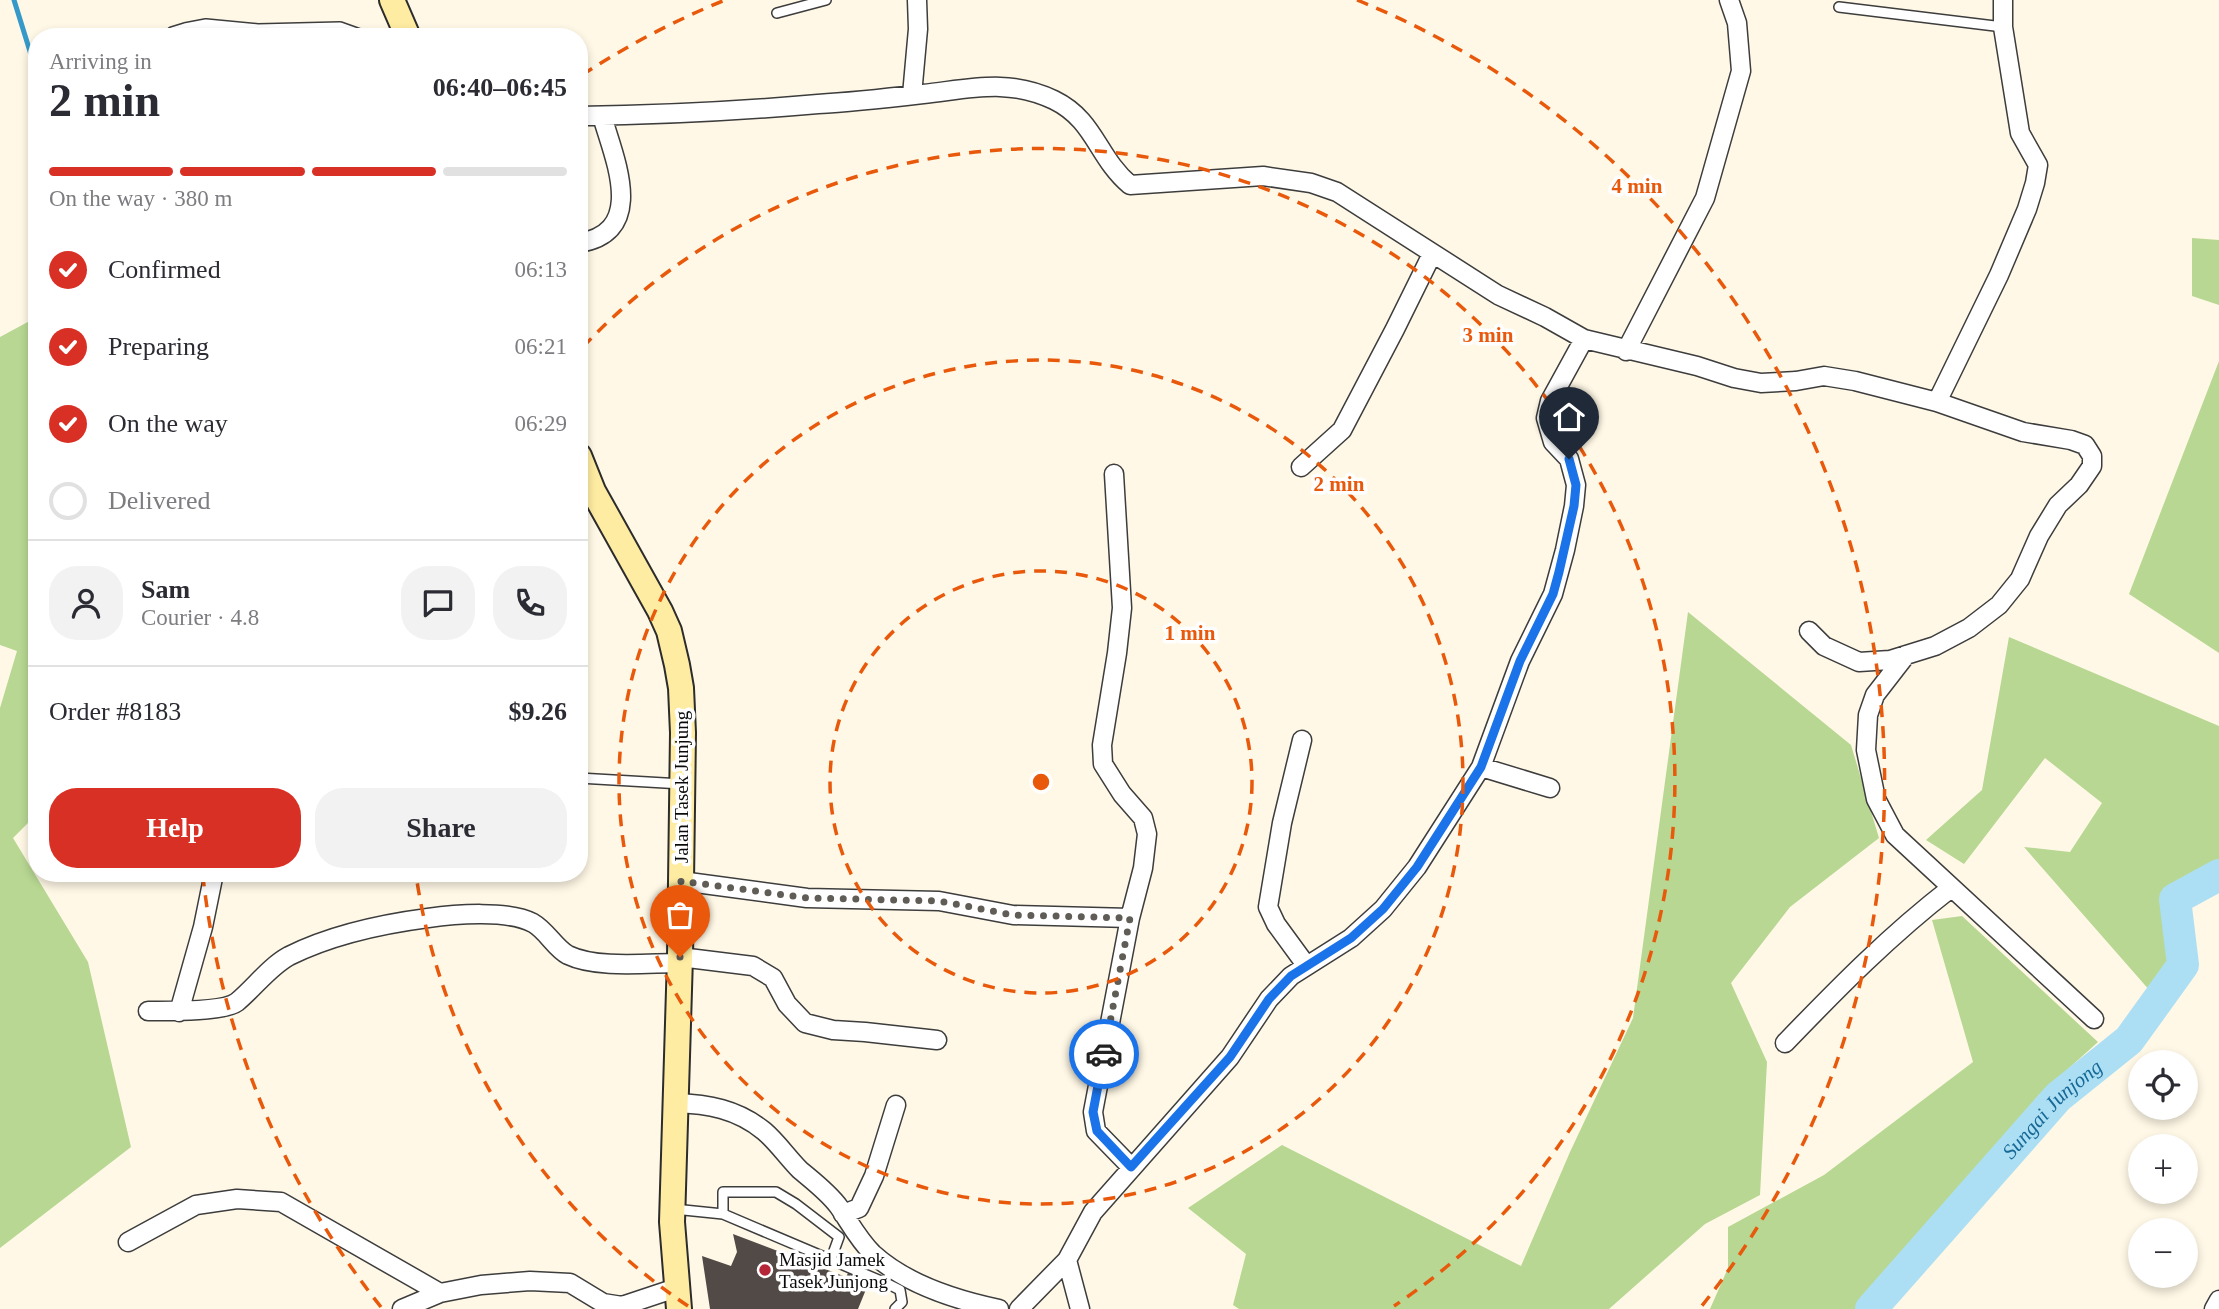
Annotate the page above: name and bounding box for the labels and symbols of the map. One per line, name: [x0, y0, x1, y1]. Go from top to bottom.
text: 4 min: [1612, 174, 1663, 198]
text: 3 min: [1463, 323, 1514, 347]
pin: [1539, 387, 1599, 459]
text: 2 min: [1314, 472, 1365, 496]
text: 1 min: [1165, 621, 1216, 645]
street label: Jalan Tasek Junjung: [671, 710, 692, 863]
centre of rings: [1029, 770, 1053, 794]
pin: [650, 885, 710, 957]
courier: [1069, 1019, 1139, 1089]
water label: Sungai Junjong: [1997, 1054, 2107, 1164]
place label: Masjid Jamek Tasek Junjong: [779, 1249, 888, 1292]
marker: Masjid Jamek Tasek Junjong: [757, 1262, 773, 1278]

